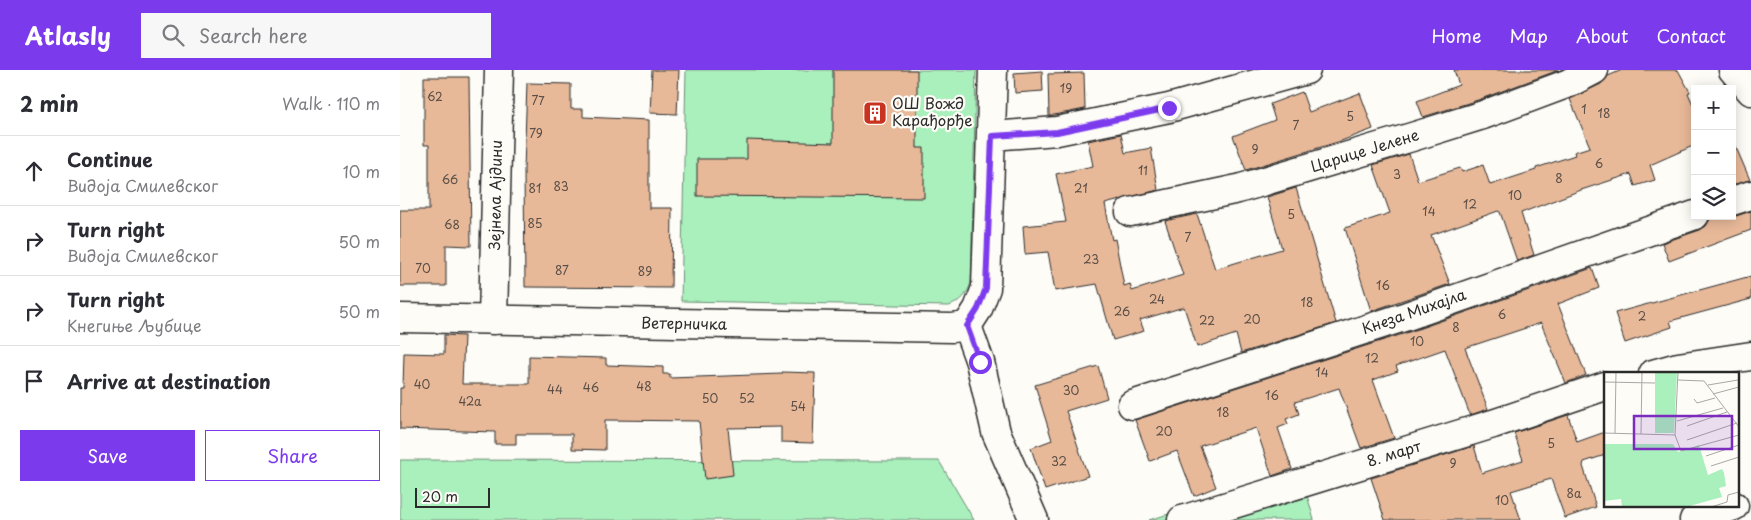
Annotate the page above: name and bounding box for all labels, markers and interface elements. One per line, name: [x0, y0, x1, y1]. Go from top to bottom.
search box: [141, 13, 491, 58]
text: Atlasly: [25, 17, 111, 53]
icon: search: [159, 21, 187, 49]
text: Search here: [199, 21, 308, 49]
text: Home: [1431, 22, 1481, 49]
text: Map: [1509, 22, 1548, 49]
text: About: [1576, 22, 1628, 49]
text: Contact: [1656, 22, 1726, 49]
house number: 19: [1060, 79, 1072, 97]
map controls: [1691, 85, 1736, 220]
button: +: [1691, 85, 1736, 130]
text: 2 min: [20, 87, 79, 119]
house number: 62: [427, 87, 443, 105]
text: Walk · 110 m: [282, 91, 380, 115]
house number: 77: [531, 91, 545, 109]
place label: ОШ Вожд Карађорђе: [892, 91, 972, 131]
route end: [1158, 97, 1181, 120]
building icon: ОШ Вожд Карађорђе: [862, 100, 888, 126]
house number: 1: [1581, 100, 1587, 118]
house number: 18: [1598, 104, 1610, 122]
house number: 5: [1346, 107, 1354, 125]
house number: 7: [1293, 116, 1300, 134]
street label: Царице Јелене: [1308, 122, 1422, 177]
house number: 79: [529, 124, 543, 142]
button: −: [1691, 130, 1736, 175]
street label: Зејнела Ајдини: [482, 140, 507, 250]
house number: 9: [1251, 140, 1259, 158]
text: Continue: [67, 145, 153, 173]
house number: 6: [1595, 154, 1603, 172]
icon: ahead: [20, 157, 48, 185]
text: 10 m: [343, 159, 380, 183]
house number: 11: [1138, 161, 1148, 179]
house number: 3: [1393, 165, 1401, 183]
house number: 8: [1555, 169, 1563, 187]
house number: 66: [442, 170, 458, 188]
text: Видоја Смилевског: [67, 173, 218, 197]
button: layers: [1691, 175, 1736, 220]
house number: 83: [553, 177, 569, 195]
house number: 81: [529, 179, 541, 197]
house number: 21: [1074, 179, 1088, 197]
house number: 10: [1508, 186, 1522, 204]
house number: 12: [1463, 195, 1477, 213]
house number: 14: [1422, 202, 1436, 220]
house number: 5: [1287, 205, 1295, 223]
house number: 85: [528, 214, 542, 232]
text: Turn right: [67, 215, 165, 243]
house number: 68: [444, 215, 460, 233]
icon: right: [20, 227, 48, 255]
house number: 7: [1185, 228, 1192, 246]
text: 50 m: [339, 229, 380, 253]
text: Видоја Смилевског: [67, 243, 218, 267]
house number: 23: [1083, 250, 1099, 268]
house number: 70: [415, 259, 431, 277]
house number: 87: [555, 261, 569, 279]
house number: 89: [638, 262, 652, 280]
house number: 16: [1376, 276, 1390, 294]
street label: Кнеза Михајла: [1358, 282, 1469, 339]
text: Turn right: [67, 285, 165, 313]
house number: 24: [1149, 290, 1165, 308]
house number: 18: [1301, 293, 1313, 311]
icon: right: [20, 297, 48, 325]
text: 50 m: [339, 299, 380, 323]
house number: 26: [1114, 302, 1130, 320]
house number: 6: [1498, 305, 1506, 323]
house number: 2: [1638, 307, 1646, 325]
street label: Ветерничка: [641, 310, 728, 335]
house number: 20: [1243, 310, 1261, 328]
house number: 22: [1199, 311, 1215, 329]
text: Кнегиње Љубице: [67, 313, 202, 337]
house number: 8: [1452, 318, 1460, 336]
house number: 10: [1410, 332, 1424, 350]
house number: 12: [1365, 349, 1379, 367]
route start: [969, 351, 992, 374]
house number: 14: [1315, 363, 1329, 381]
icon: arrive: [20, 367, 48, 395]
text: Arrive at destination: [67, 367, 271, 395]
inset map: [1604, 372, 1738, 508]
house number: 40: [414, 375, 431, 393]
house number: 48: [636, 377, 652, 395]
house number: 46: [583, 378, 599, 396]
house number: 44: [547, 380, 563, 398]
house number: 30: [1063, 381, 1080, 399]
house number: 16: [1265, 386, 1279, 404]
house number: 50: [702, 389, 718, 407]
house number: 52: [739, 389, 755, 407]
house number: 42a: [458, 392, 482, 410]
house number: 54: [790, 397, 806, 415]
house number: 18: [1217, 403, 1229, 421]
house number: 20: [1155, 422, 1173, 440]
button: Save: [20, 430, 195, 481]
button: Share: [205, 430, 380, 481]
street label: 8. март: [1364, 433, 1424, 472]
house number: 5: [1547, 434, 1555, 452]
house number: 32: [1051, 452, 1067, 470]
house number: 9: [1449, 454, 1457, 472]
house number: 8a: [1567, 484, 1582, 502]
scale bar: [415, 485, 490, 508]
text: 20 m: [422, 486, 458, 507]
house number: 10: [1495, 491, 1509, 509]

